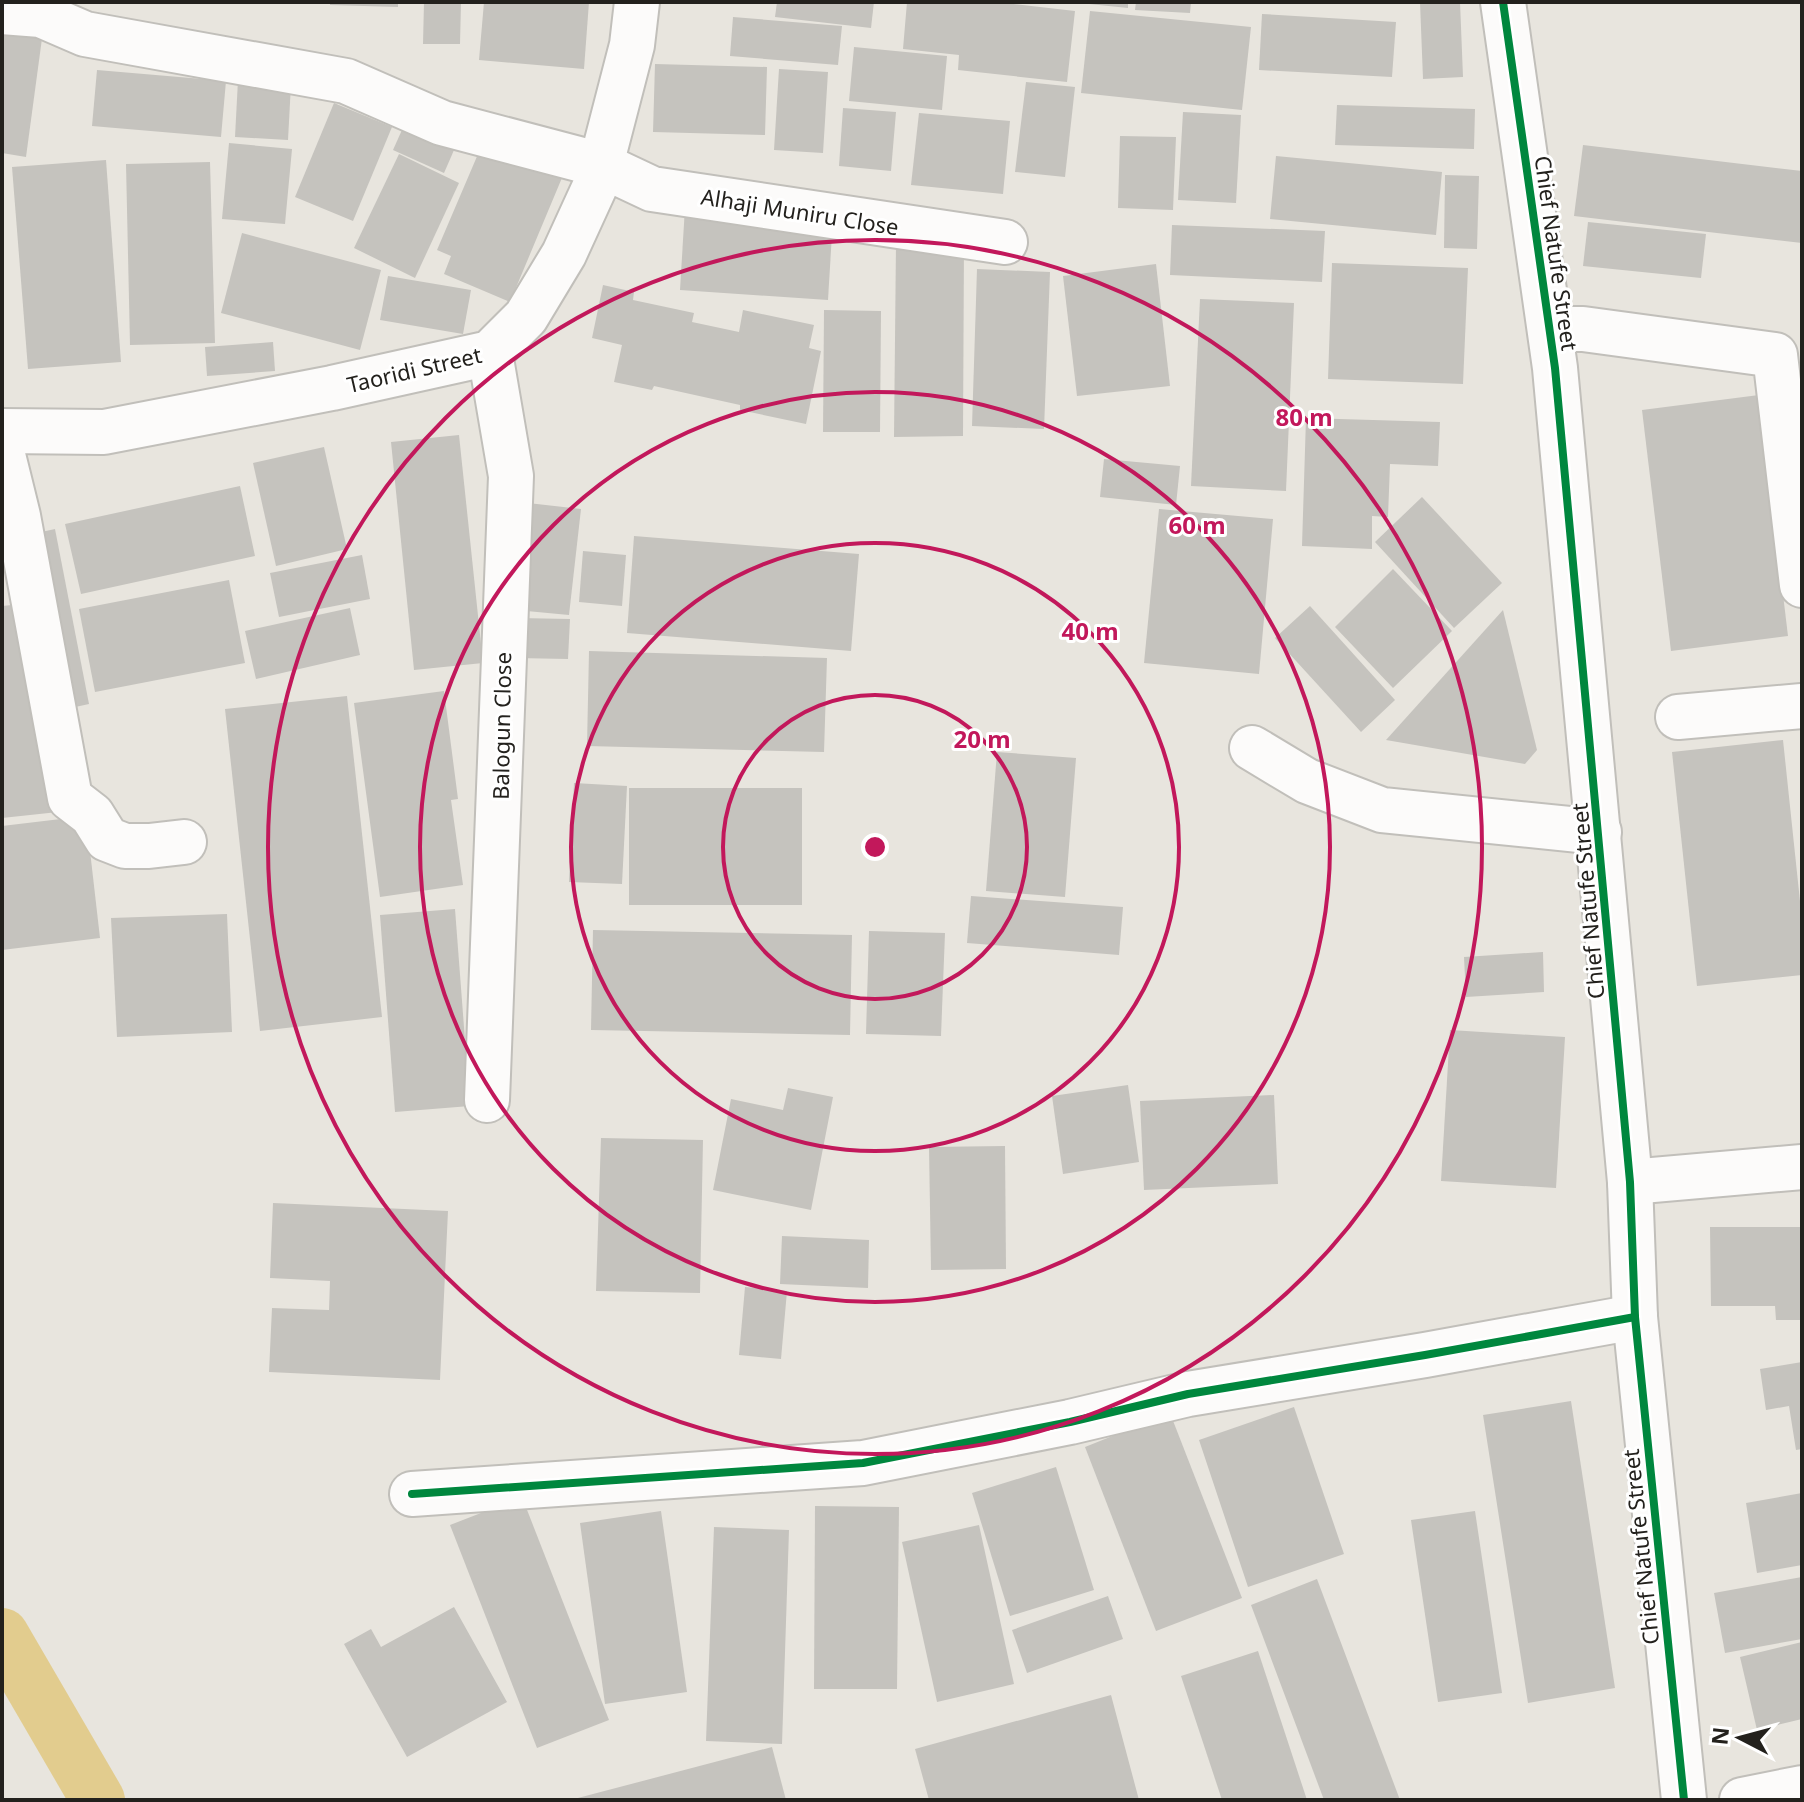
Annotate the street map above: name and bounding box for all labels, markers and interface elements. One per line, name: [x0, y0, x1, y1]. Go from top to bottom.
street label: Chief Natufe Street: [1528, 154, 1586, 352]
street label: Alhaji Muniru Close: [699, 181, 901, 241]
street label: Taoridi Street: [344, 339, 484, 399]
text: 80 m: [1275, 400, 1333, 433]
text: 60 m: [1168, 508, 1226, 541]
text: 40 m: [1061, 614, 1119, 647]
street label: Balogun Close: [485, 652, 517, 800]
text: 20 m: [953, 722, 1011, 755]
street label: Chief Natufe Street: [1563, 802, 1611, 1000]
centre of rings: [861, 833, 889, 861]
street label: Chief Natufe Street: [1615, 1448, 1665, 1646]
north arrow: [1700, 1698, 1780, 1778]
text: N: [1703, 1725, 1735, 1746]

